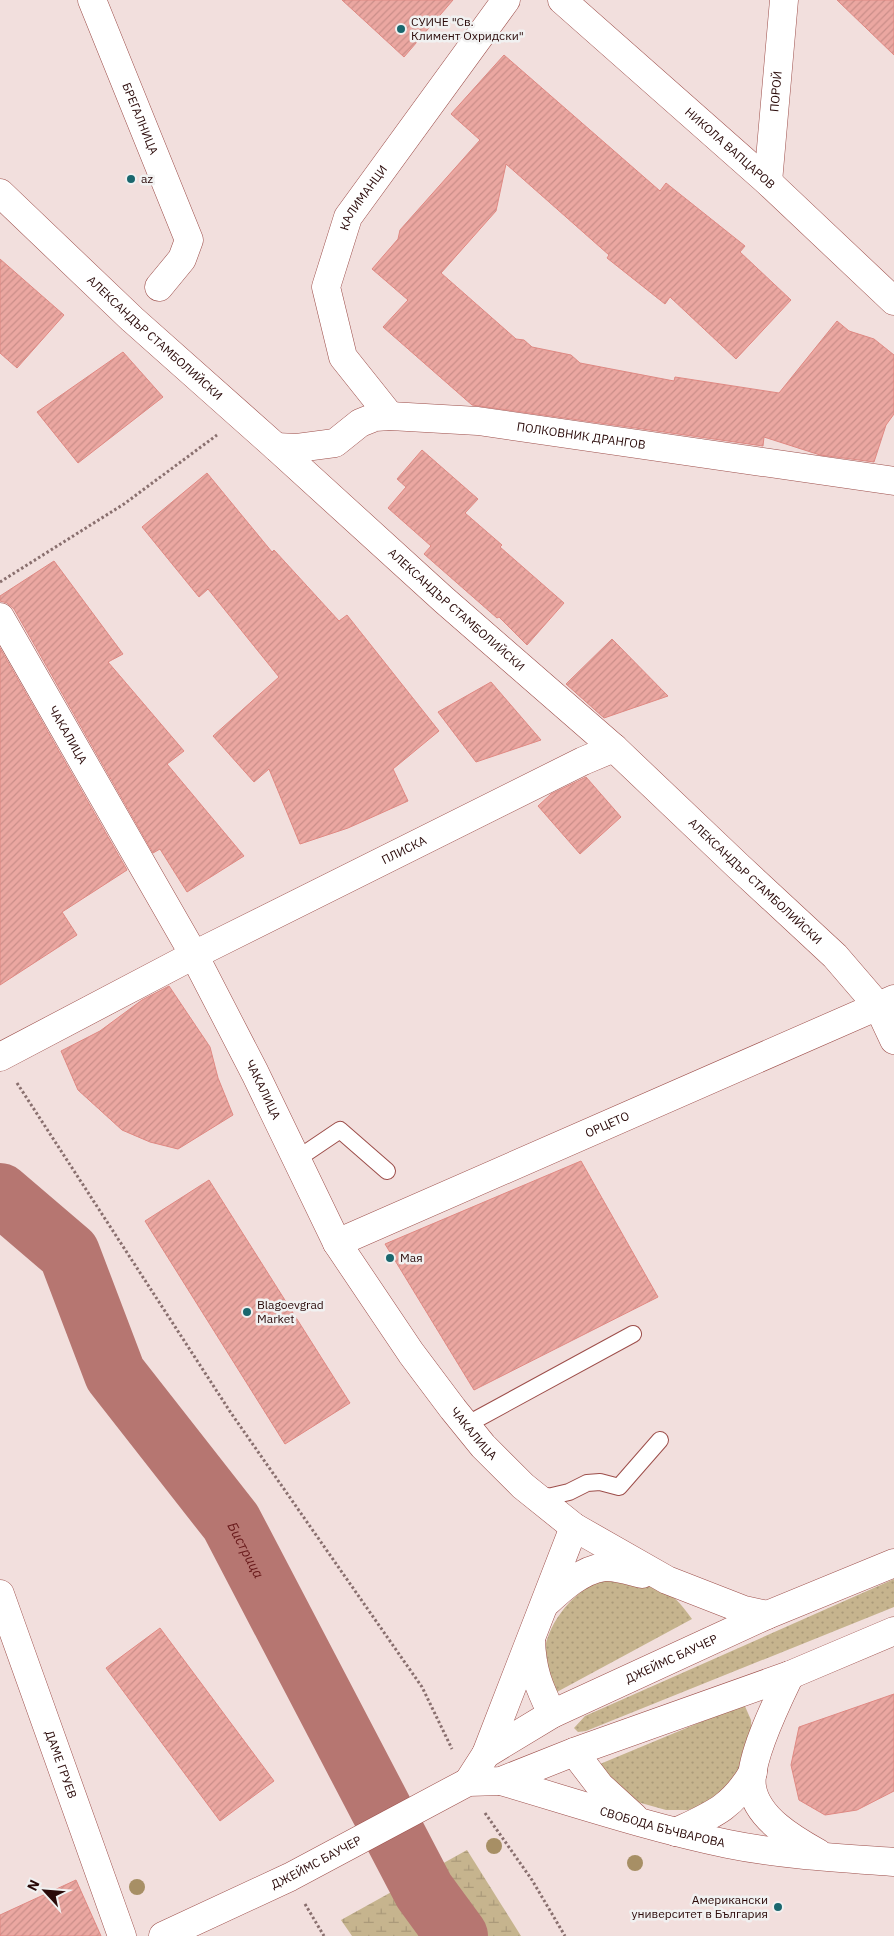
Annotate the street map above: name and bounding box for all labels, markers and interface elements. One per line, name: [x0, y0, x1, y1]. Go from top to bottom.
place label: СУИЧЕ "Св. Климент Охридски": [411, 14, 524, 43]
marker: СУИЧЕ "Св. Климент Охридски": [395, 23, 407, 35]
street label: ПОРОЙ: [766, 70, 785, 112]
street label: БРЕГАЛНИЦА: [119, 80, 162, 157]
street label: НИКОЛА ВАПЦАРОВ: [682, 104, 779, 192]
street label: КАЛИМАНЦИ: [336, 162, 390, 232]
place label: az: [141, 171, 153, 186]
marker: az: [125, 173, 137, 185]
street label: АЛЕКСАНДЪР СТАМБОЛИЙСКИ: [84, 272, 226, 403]
street label: ПОЛКОВНИК ДРАНГОВ: [516, 419, 647, 452]
street label: АЛЕКСАНДЪР СТАМБОЛИЙСКИ: [385, 545, 528, 674]
street label: ЧАКАЛИЦА: [46, 703, 91, 767]
street label: АЛЕКСАНДЪР СТАМБОЛИЙСКИ: [686, 815, 825, 947]
street label: ПЛИСКА: [379, 832, 429, 867]
street label: ЧАКАЛИЦА: [242, 1057, 284, 1122]
street label: ОРЦЕТО: [583, 1108, 631, 1140]
place label: Мая: [400, 1250, 423, 1265]
marker: Мая: [384, 1252, 396, 1264]
place label: Blagoevgrad Market: [257, 1297, 324, 1326]
marker: Blagoevgrad Market: [241, 1306, 253, 1318]
street label: ЧАКАЛИЦА: [448, 1404, 501, 1463]
water label: Бистрица: [224, 1519, 268, 1581]
street label: ДЖЕЙМС БАУЧЕР: [623, 1631, 720, 1686]
street label: ДАМЕ ГРУЕВ: [42, 1728, 80, 1801]
street label: СВОБОДА БЪЧВАРОВА: [598, 1803, 727, 1850]
street label: ДЖЕЙМС БАУЧЕР: [268, 1832, 364, 1892]
north arrow: [20, 1866, 70, 1916]
text: N: [23, 1877, 44, 1894]
place label: Американски университет в България: [631, 1892, 768, 1921]
marker: Американски университет в България: [772, 1901, 784, 1913]

